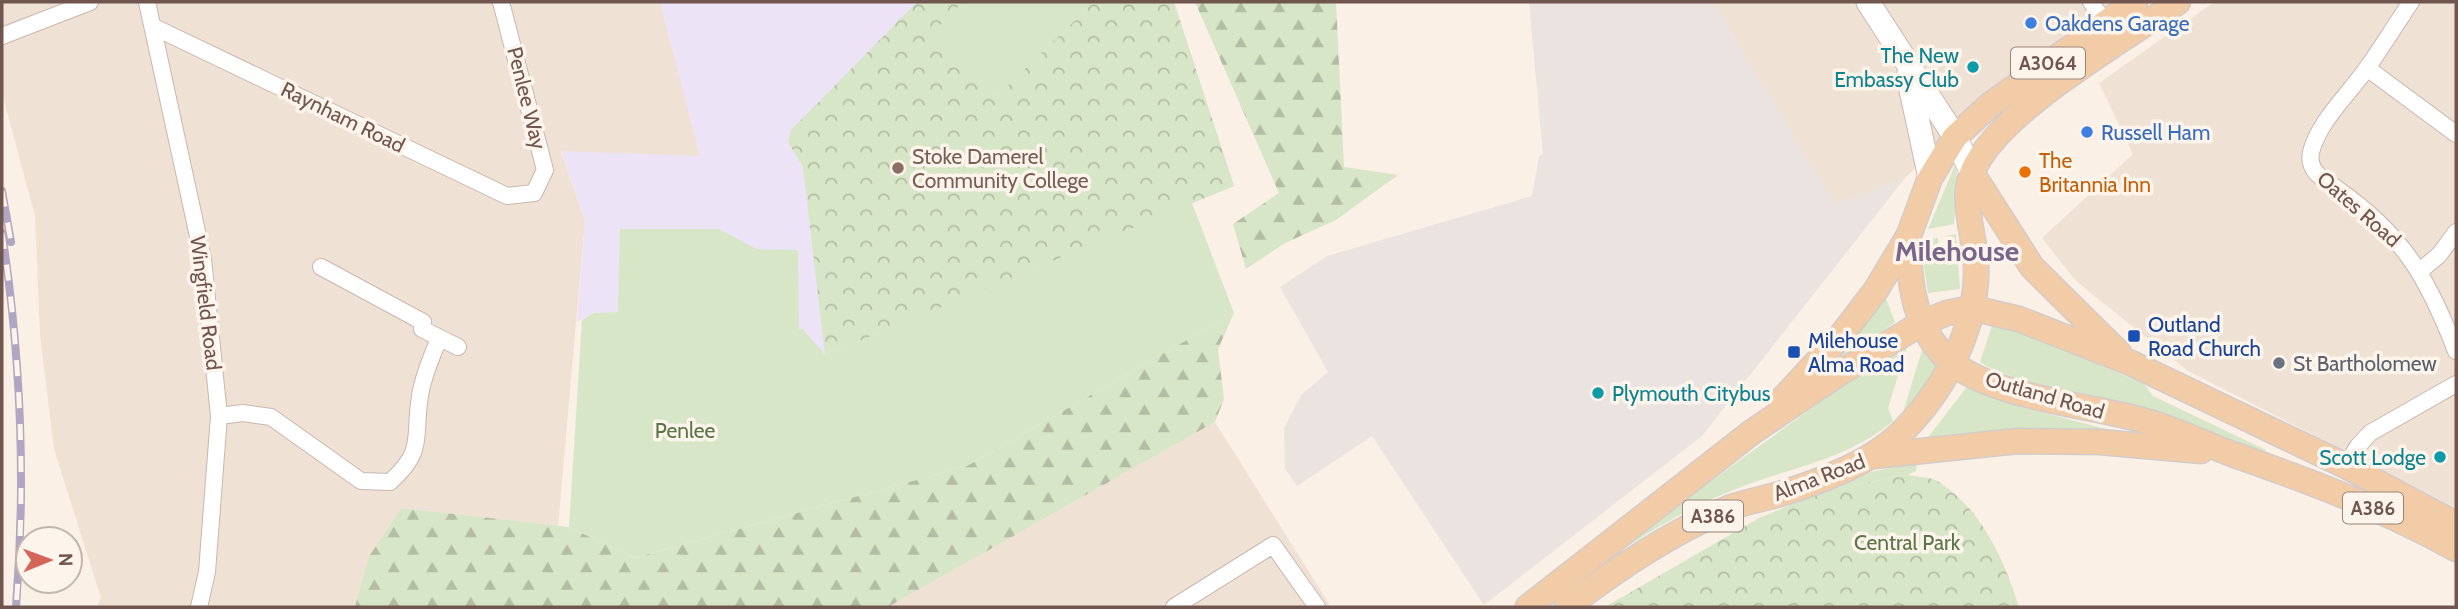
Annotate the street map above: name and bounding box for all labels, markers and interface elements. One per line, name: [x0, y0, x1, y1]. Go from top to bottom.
place label: Oakdens Garage: [2045, 11, 2190, 36]
marker: Oakdens Garage: [2023, 15, 2039, 31]
place label: The New Embassy Club: [1834, 43, 1959, 92]
street label: Penlee Way: [502, 44, 552, 152]
road number: A3064: [2011, 48, 2085, 78]
marker: The New Embassy Club: [1965, 59, 1981, 75]
street label: Raynham Road: [277, 76, 409, 158]
place label: Russell Ham: [2101, 120, 2210, 145]
marker: Russell Ham: [2079, 124, 2095, 140]
place label: Stoke Damerel Community College: [912, 144, 1089, 193]
place label: The Britannia Inn: [2039, 148, 2151, 197]
marker: Stoke Damerel Community College: [890, 160, 906, 176]
marker: The Britannia Inn: [2017, 164, 2033, 180]
street label: Oates Road: [2312, 166, 2406, 252]
street label: Wingfield Road: [185, 234, 227, 372]
district label: Milehouse: [1895, 234, 2019, 268]
place label: Outland Road Church: [2148, 312, 2261, 361]
place label: Milehouse Alma Road: [1808, 328, 1905, 377]
marker: Outland Road Church: [2126, 328, 2142, 344]
marker: Milehouse Alma Road: [1786, 344, 1802, 360]
place label: St Bartholomew: [2293, 351, 2437, 376]
marker: St Bartholomew: [2271, 355, 2287, 371]
street label: Outland Road: [1983, 366, 2107, 424]
place label: Plymouth Citybus: [1612, 381, 1771, 406]
marker: Plymouth Citybus: [1590, 385, 1606, 401]
park label: Penlee: [655, 418, 716, 443]
place label: Scott Lodge: [2319, 445, 2426, 470]
street label: Alma Road: [1769, 448, 1869, 506]
marker: Scott Lodge: [2432, 449, 2448, 465]
road number: A386: [2343, 492, 2403, 524]
road number: A386: [1683, 500, 1743, 531]
north arrow: [14, 525, 84, 595]
park label: Central Park: [1854, 530, 1961, 555]
text: N: [54, 553, 77, 567]

